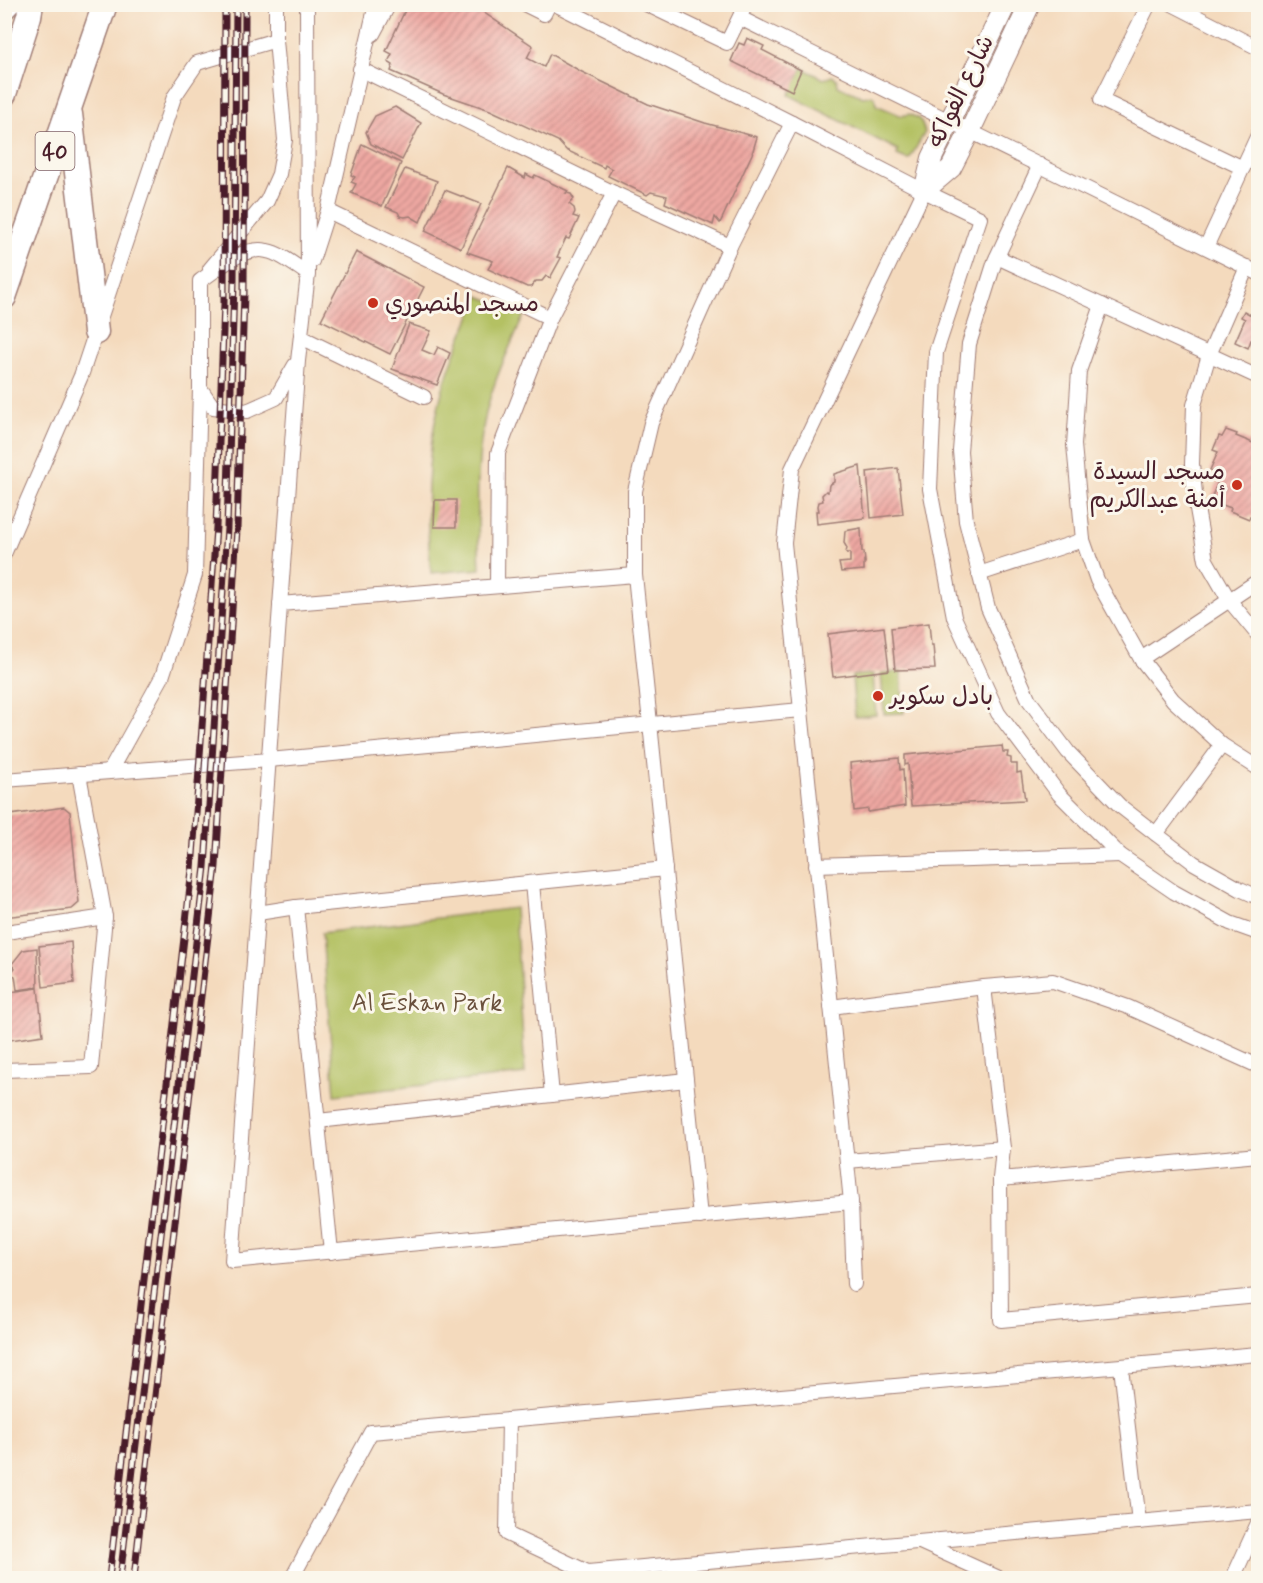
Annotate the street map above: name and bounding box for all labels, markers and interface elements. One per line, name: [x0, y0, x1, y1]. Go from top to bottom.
street label: شارع الفواكه: [921, 30, 1002, 153]
road number: 40: [36, 132, 74, 170]
place label: مسجد المنصوري: [385, 289, 539, 320]
marker: مسجد المنصوري: [366, 296, 380, 310]
place label: مسجد السيدة أمنة عبدالكريم: [1089, 457, 1225, 517]
marker: مسجد السيدة أمنة عبدالكريم: [1230, 478, 1244, 492]
place label: بادل سكوير: [888, 682, 993, 713]
marker: بادل سكوير: [871, 689, 885, 703]
park label: Al Eskan Park: [352, 988, 502, 1019]

